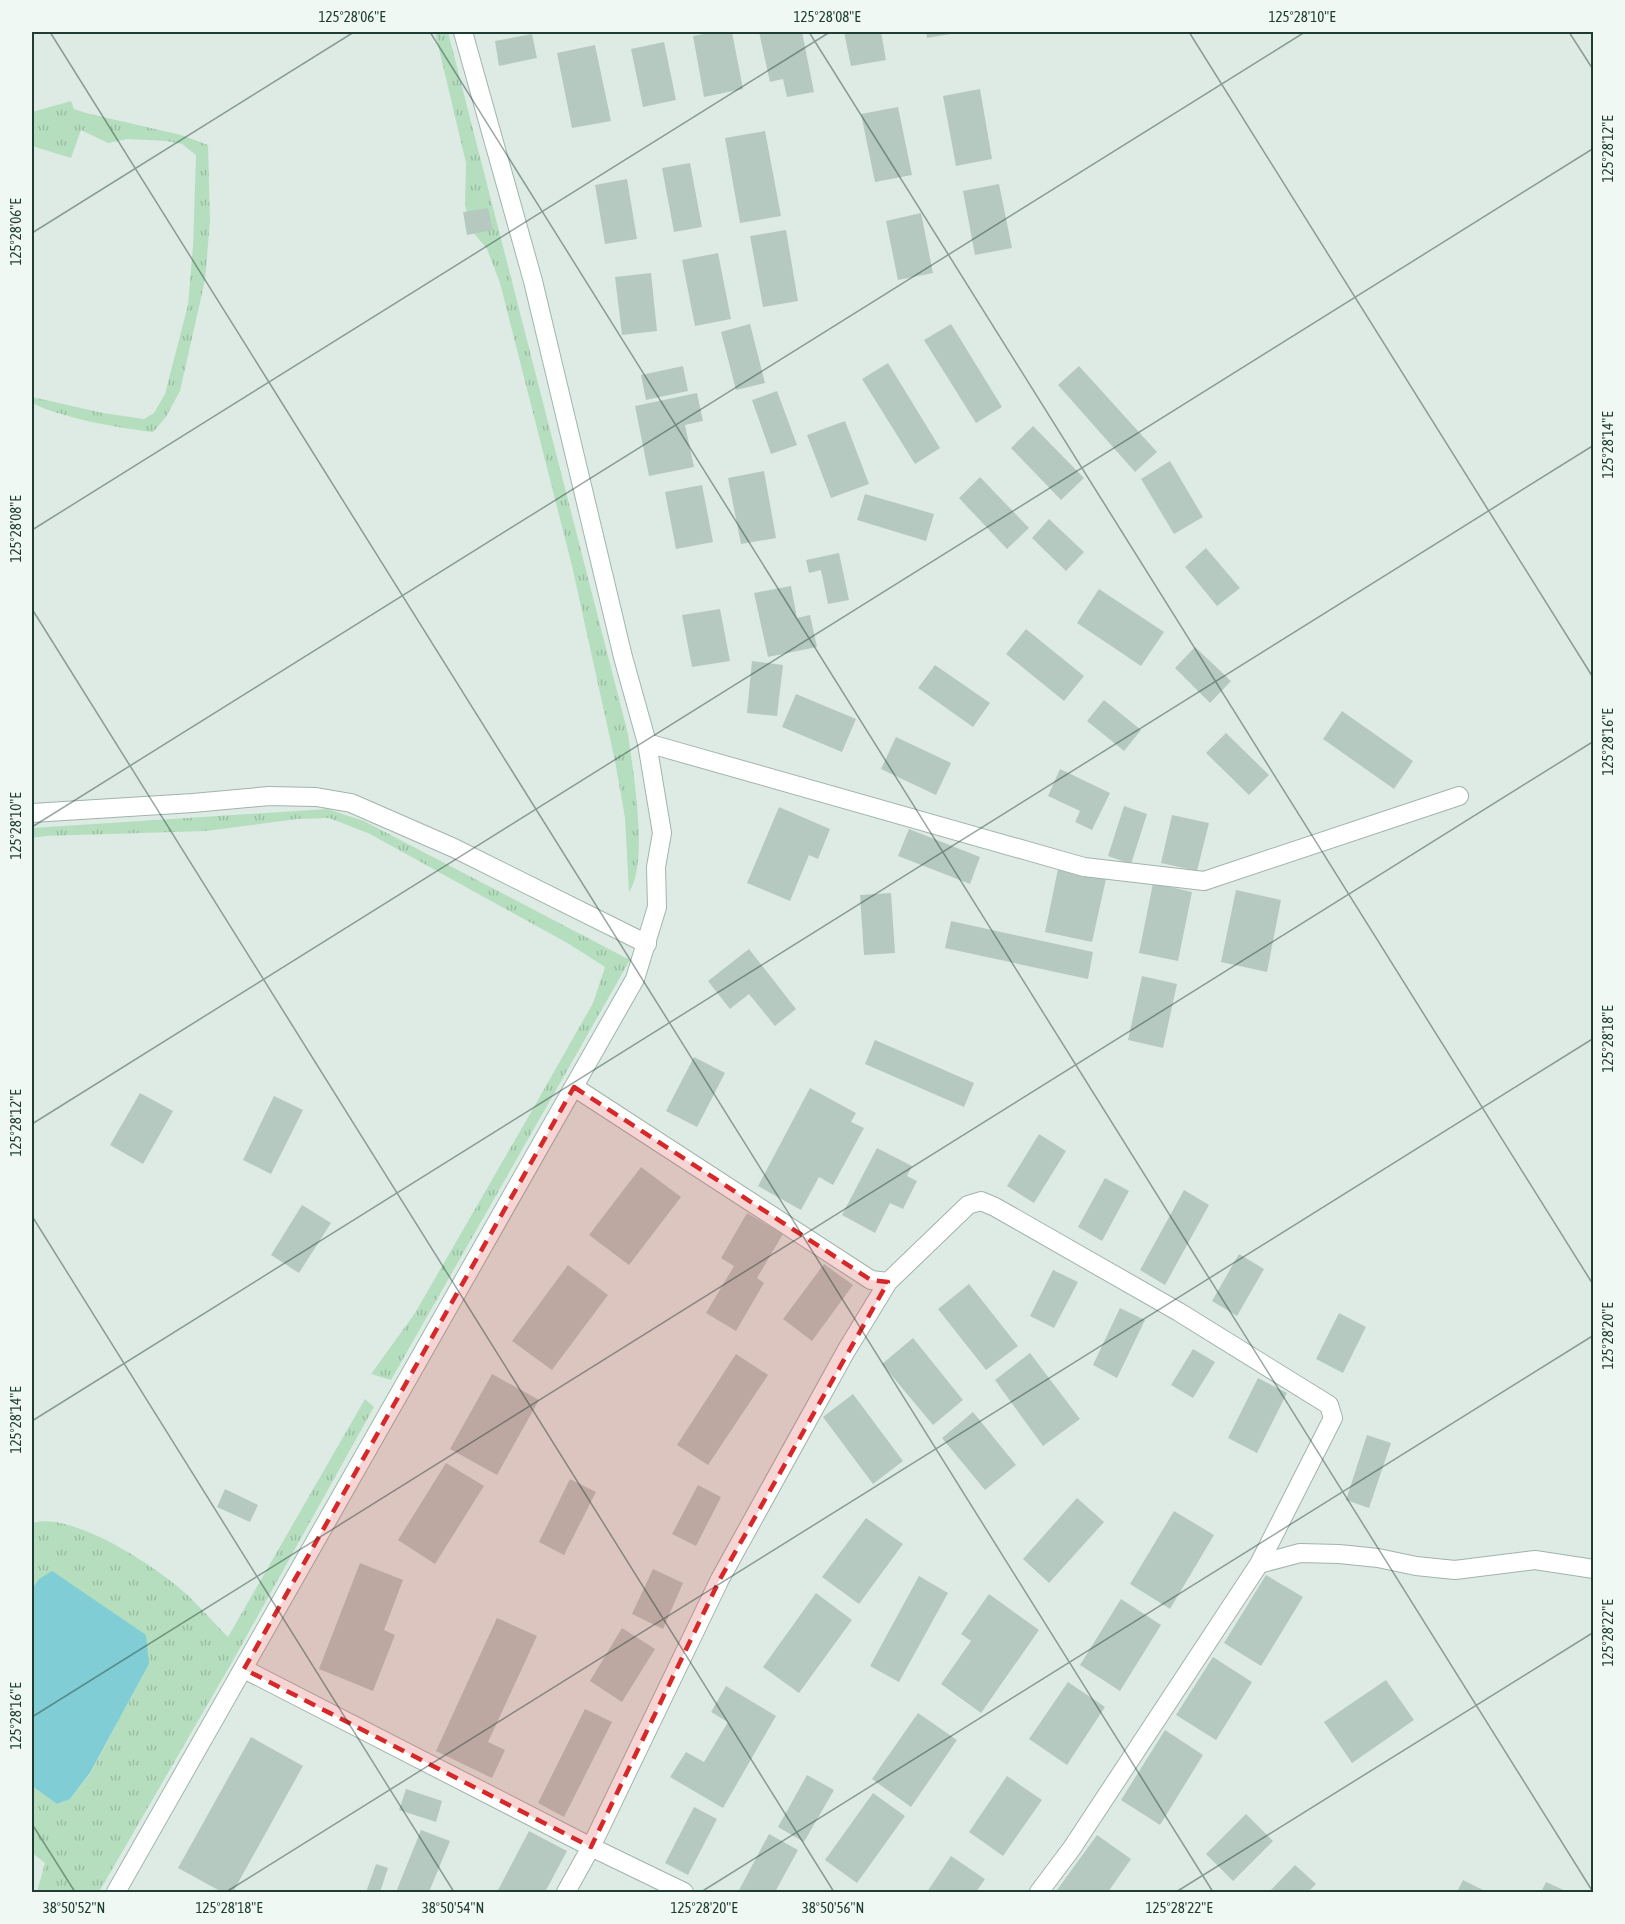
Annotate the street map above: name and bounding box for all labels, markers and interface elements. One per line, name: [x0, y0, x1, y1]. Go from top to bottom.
text: 125°28'06"E: [318, 8, 386, 25]
text: 125°28'08"E: [793, 8, 861, 25]
text: 125°28'10"E: [1268, 8, 1336, 25]
text: 125°28'12"E: [1599, 115, 1616, 183]
text: 125°28'06"E: [7, 198, 24, 266]
text: 125°28'14"E: [1599, 411, 1616, 479]
text: 125°28'08"E: [7, 495, 24, 563]
text: 125°28'16"E: [1599, 708, 1616, 776]
text: 125°28'10"E: [7, 792, 24, 860]
text: 125°28'18"E: [1599, 1005, 1616, 1073]
text: 125°28'12"E: [7, 1089, 24, 1157]
text: 125°28'20"E: [1599, 1302, 1616, 1370]
text: 125°28'14"E: [7, 1386, 24, 1454]
text: 125°28'22"E: [1599, 1599, 1616, 1667]
text: 125°28'16"E: [7, 1682, 24, 1750]
text: 38°50'52"N: [43, 1899, 105, 1916]
text: 125°28'18"E: [195, 1899, 263, 1916]
text: 38°50'54"N: [422, 1899, 484, 1916]
text: 125°28'20"E: [670, 1899, 738, 1916]
text: 38°50'56"N: [802, 1899, 864, 1916]
text: 125°28'22"E: [1145, 1899, 1213, 1916]

